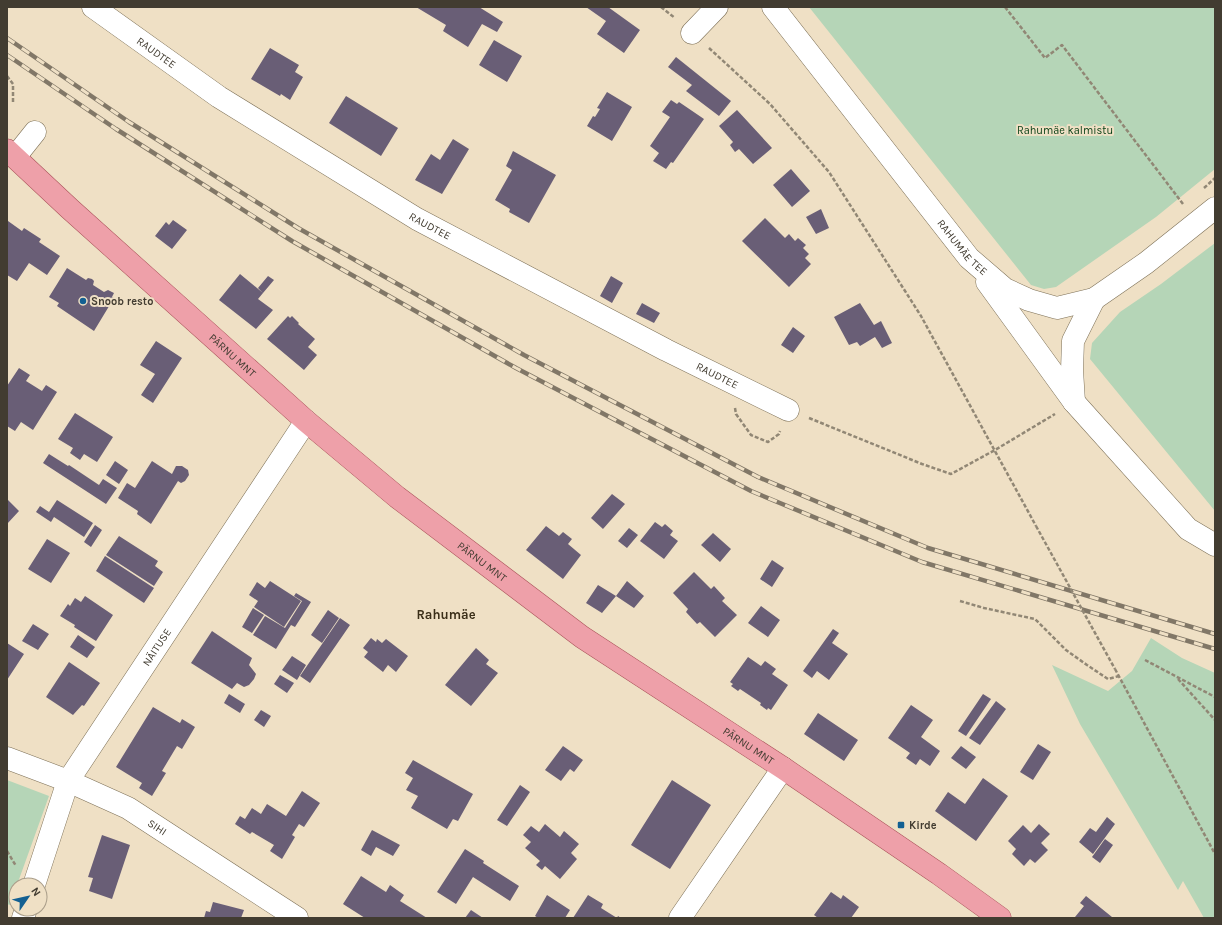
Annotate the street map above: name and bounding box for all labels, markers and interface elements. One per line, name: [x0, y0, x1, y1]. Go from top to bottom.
street label: RAUDTEE: [134, 34, 178, 71]
park label: Rahumäe kalmistu: [1017, 124, 1113, 137]
street label: RAUDTEE: [406, 210, 453, 243]
street label: RAHUMÄE TEE: [934, 217, 990, 278]
place label: Snoob resto: [91, 295, 153, 308]
marker: Snoob resto: [78, 296, 88, 306]
street label: PÄRNU MNT: [206, 331, 259, 380]
street label: RAUDTEE: [694, 360, 740, 392]
street label: PÄRNU MNT: [455, 539, 510, 585]
district label: Rahumäe: [416, 607, 476, 622]
street label: NÄITUSE: [140, 626, 174, 669]
street label: PÄRNU MNT: [720, 725, 777, 768]
street label: SIHI: [145, 817, 169, 838]
place label: Kirde: [909, 819, 937, 832]
marker: Kirde: [896, 820, 906, 830]
north arrow: [8, 877, 48, 917]
text: N: [28, 885, 43, 899]

